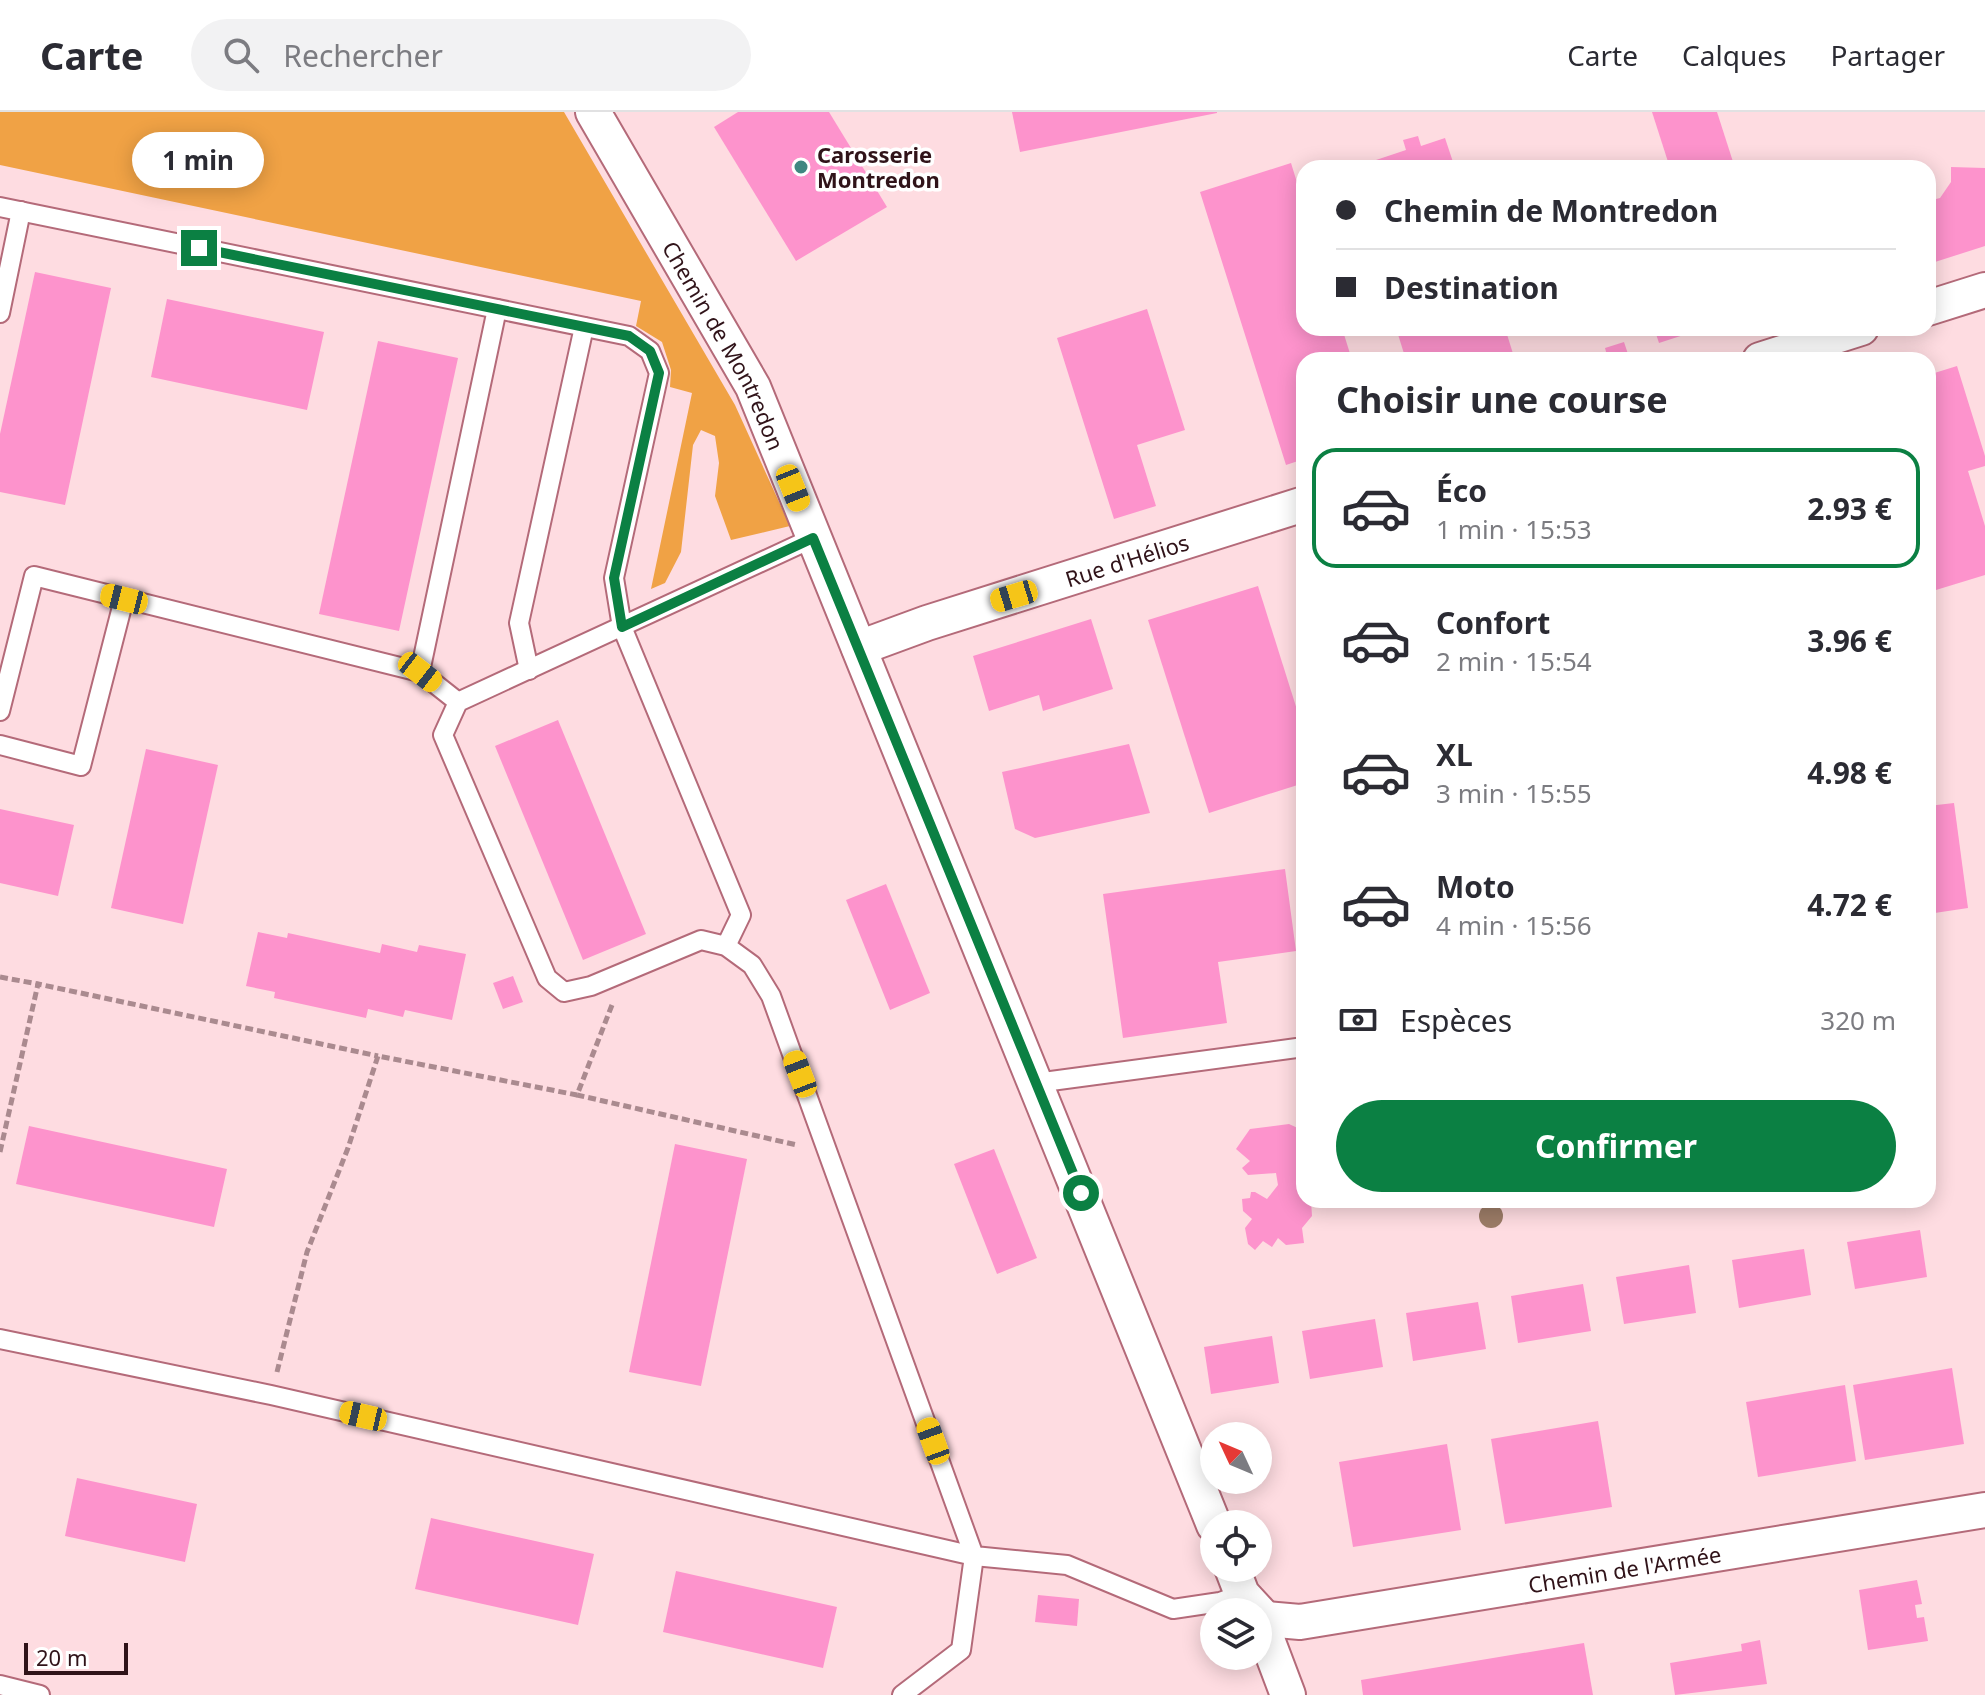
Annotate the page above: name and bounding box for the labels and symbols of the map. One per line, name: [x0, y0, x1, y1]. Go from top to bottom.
callout: 1 min: [133, 132, 265, 188]
place label: Carosserie Montredon: [817, 139, 940, 194]
marker: Carosserie Montredon: [792, 158, 810, 176]
route end: [181, 230, 217, 266]
street label: Chemin de Montredon: [656, 235, 792, 454]
car: [773, 461, 813, 515]
street label: Rue d'Hélios: [1061, 526, 1192, 593]
car: [988, 578, 1040, 614]
car: [98, 582, 150, 616]
car: [394, 648, 446, 696]
car: [780, 1047, 820, 1101]
route start: [1063, 1175, 1099, 1211]
car: [337, 1399, 389, 1433]
car: [914, 1414, 952, 1468]
north arrow: [1200, 1422, 1272, 1494]
street label: Chemin de l'Armée: [1526, 1538, 1723, 1599]
scale bar: [24, 1639, 128, 1675]

